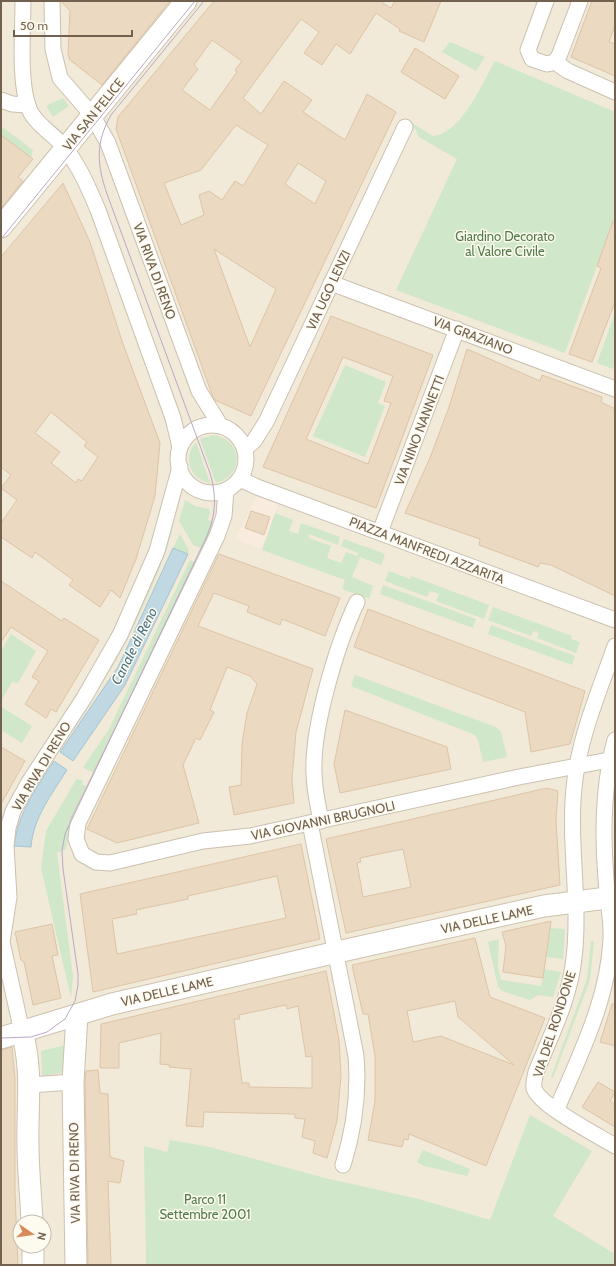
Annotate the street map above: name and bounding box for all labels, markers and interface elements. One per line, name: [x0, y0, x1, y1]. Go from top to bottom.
scale bar: [14, 12, 132, 38]
text: 50 m: [20, 18, 48, 33]
street label: VIA SAN FELICE: [59, 74, 127, 154]
street label: VIA RIVA DI RENO: [130, 221, 180, 321]
park label: Giardino Decorato al Valore Civile: [455, 228, 555, 259]
street label: VIA UGO LENZI: [302, 247, 354, 333]
street label: VIA GRAZIANO: [431, 312, 515, 358]
street label: VIA NINO NANNETTI: [391, 373, 447, 487]
street label: PIAZZA MANFREDI AZZARITA: [347, 513, 507, 587]
water label: Canale di Reno: [107, 604, 161, 688]
street label: VIA RIVA DI RENO: [8, 718, 74, 814]
street label: VIA GIOVANNI BRUGNOLI: [250, 797, 396, 843]
street label: VIA DELLE LAME: [439, 901, 535, 937]
street label: VIA DEL RONDONE: [529, 969, 579, 1079]
street label: VIA DELLE LAME: [119, 973, 215, 1009]
street label: VIA RIVA DI RENO: [65, 1122, 83, 1224]
park label: Parco 11 Settembre 2001: [160, 1191, 250, 1222]
north arrow: [12, 1214, 52, 1254]
text: N: [34, 1231, 49, 1242]

